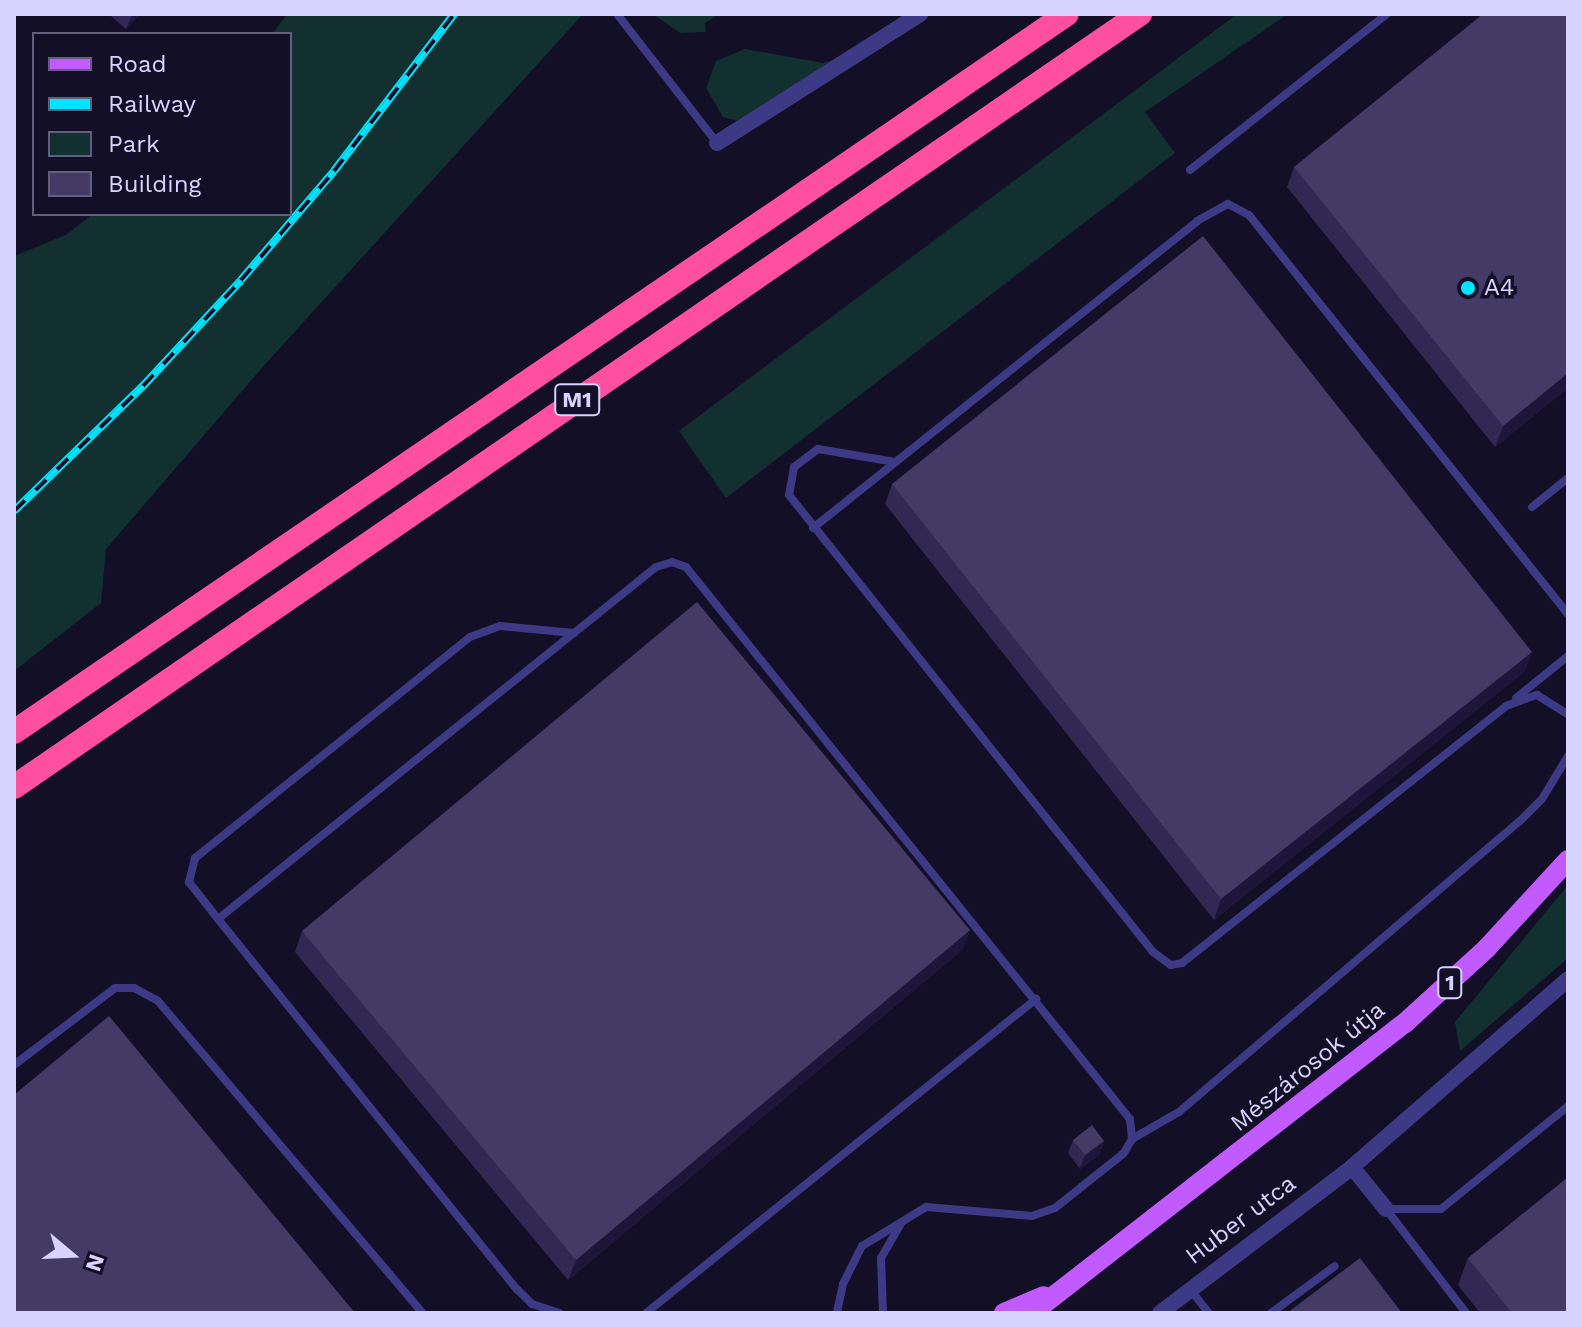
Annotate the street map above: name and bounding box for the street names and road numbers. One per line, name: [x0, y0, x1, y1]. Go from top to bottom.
road number: M1: [553, 382, 601, 418]
road number: 1: [1436, 965, 1464, 1001]
street label: Mészárosok útja: [1225, 996, 1391, 1138]
street label: Huber utca: [1180, 1169, 1302, 1271]

